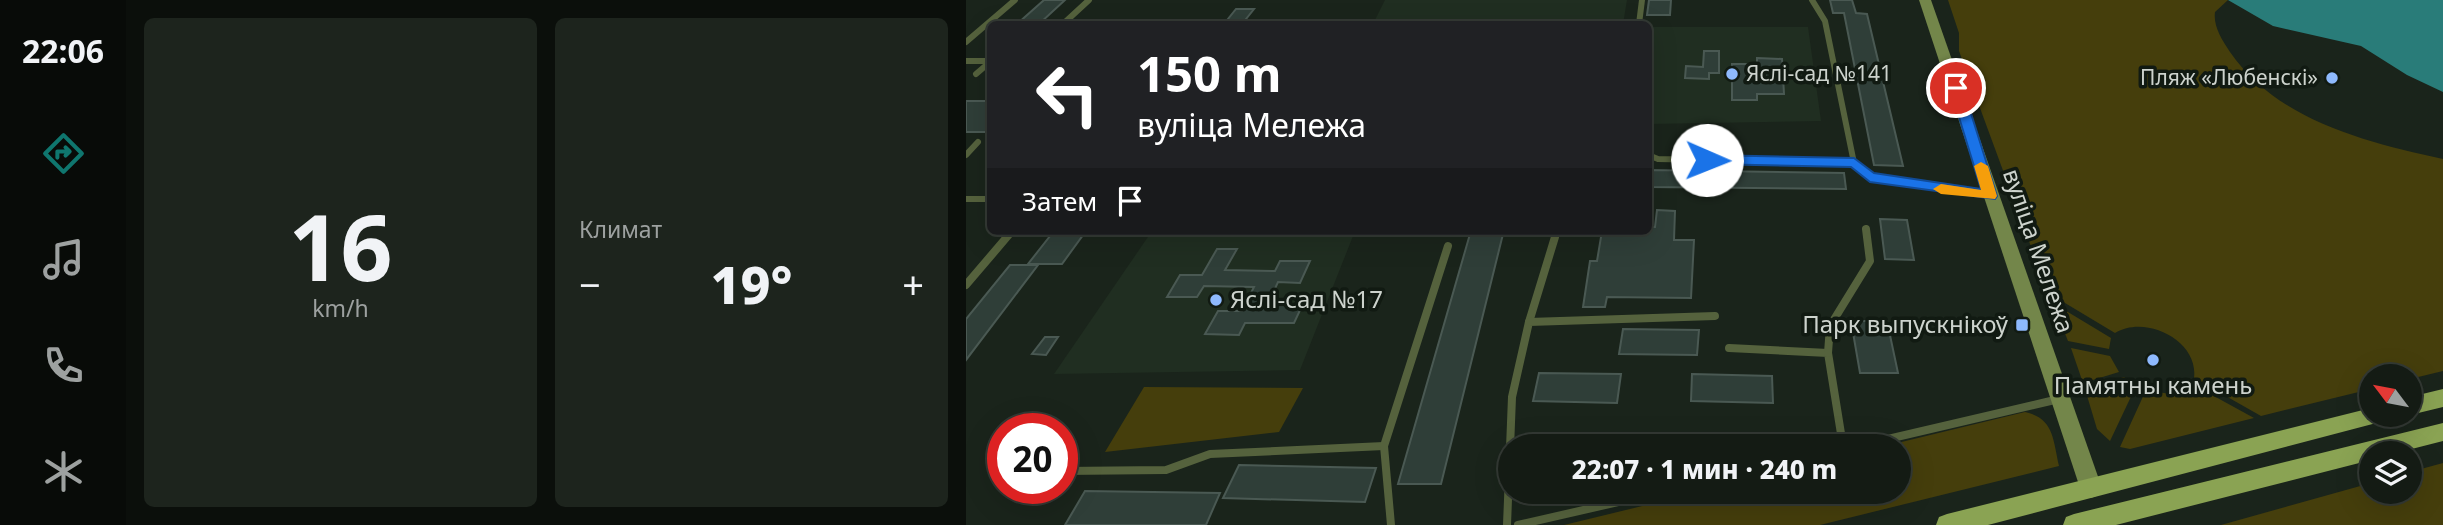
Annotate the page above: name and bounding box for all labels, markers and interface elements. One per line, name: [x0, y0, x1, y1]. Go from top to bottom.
text: 22:06: [22, 29, 104, 72]
text: 150 m: [1137, 40, 1282, 106]
icon: left: [1022, 49, 1113, 140]
pin: [1926, 58, 1986, 118]
place label: Яслі-сад №141: [1746, 59, 1892, 87]
place label: Пляж «Любенскі»: [2140, 63, 2318, 91]
marker: Яслі-сад №141: [1724, 66, 1740, 82]
icon: arrive: [1937, 69, 1975, 107]
marker: Пляж «Любенскі»: [2324, 70, 2340, 86]
text: вуліца Мележа: [1137, 103, 1366, 146]
position arrow: [1670, 123, 1744, 197]
icon: directions: [39, 129, 88, 178]
street label: вуліца Мележа: [1996, 164, 2083, 337]
icon: arrive: [1111, 182, 1149, 220]
text: Затем: [1022, 183, 1097, 219]
text: 16: [288, 184, 393, 308]
text: Климат: [579, 213, 662, 245]
icon: music: [39, 235, 88, 284]
text: 19°: [710, 248, 793, 319]
text: −: [579, 258, 601, 310]
text: +: [902, 258, 924, 310]
place label: Яслі-сад №17: [1230, 282, 1383, 315]
text: km/h: [312, 292, 369, 324]
marker: Яслі-сад №17: [1208, 292, 1224, 308]
place label: Парк выпускнікоў: [1802, 307, 2009, 340]
marker: Парк выпускнікоў: [2014, 317, 2030, 333]
icon: phone: [39, 341, 88, 390]
marker: Памятны камень: [2145, 352, 2161, 368]
north arrow: [2359, 364, 2422, 427]
map controls: [2359, 364, 2422, 504]
place label: Памятны камень: [2054, 368, 2252, 401]
speed limit sign: 20: [987, 413, 1078, 504]
button: layers: [2359, 441, 2422, 504]
icon: climate: [39, 447, 88, 496]
text: 22:07 · 1 мин · 240 m: [1572, 451, 1837, 487]

